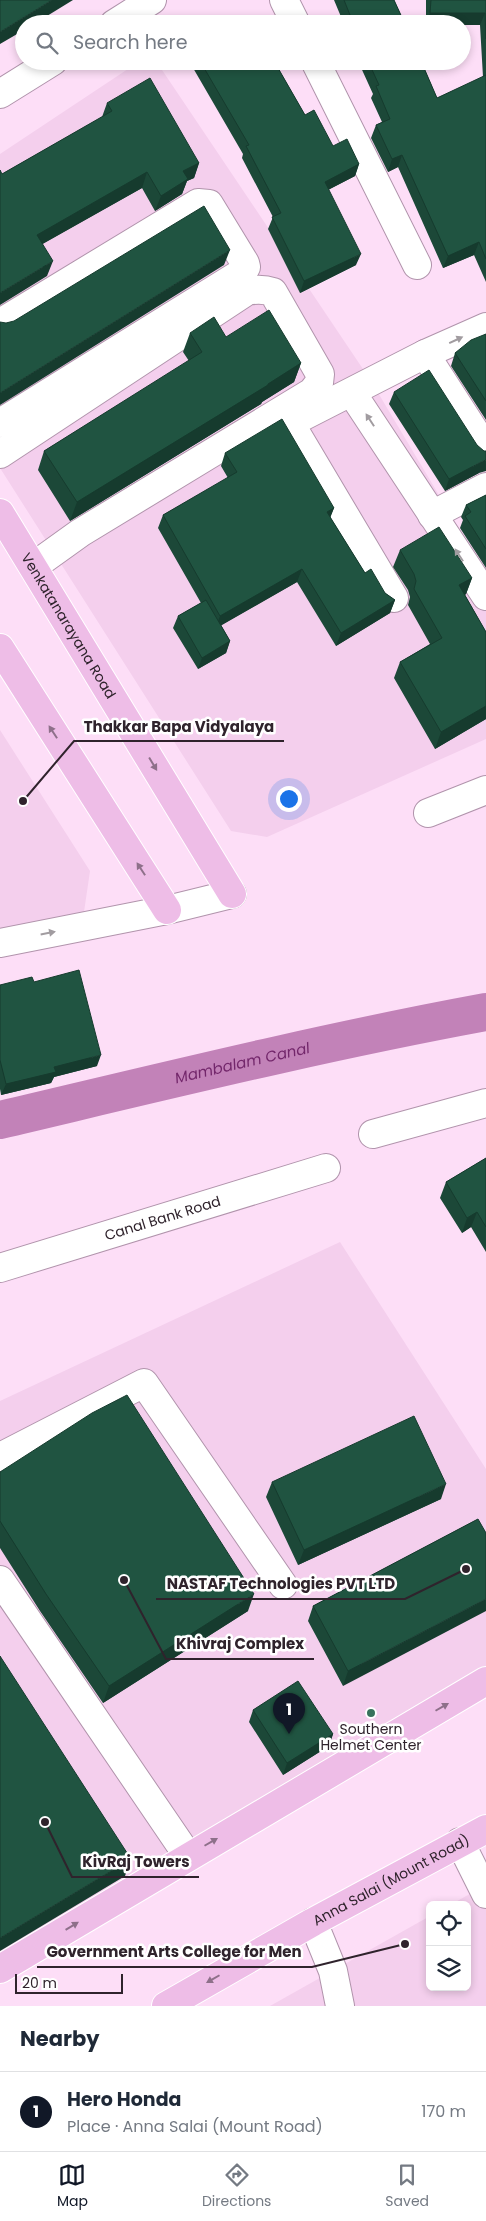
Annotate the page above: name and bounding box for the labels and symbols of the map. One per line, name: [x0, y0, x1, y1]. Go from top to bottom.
one-way arrow: [449, 336, 463, 344]
one-way arrow: [365, 413, 375, 426]
street label: Venkatanarayana Road: [17, 549, 121, 702]
one-way arrow: [454, 549, 464, 562]
callout: Thakkar Bapa Vidyalaya: [74, 711, 284, 741]
text: Thakkar Bapa Vidyalaya: [84, 716, 274, 737]
one-way arrow: [49, 725, 58, 738]
one-way arrow: [148, 757, 157, 770]
your location: [276, 786, 302, 812]
one-way arrow: [136, 862, 146, 875]
one-way arrow: [40, 929, 56, 937]
water label: Mambalam Canal: [173, 1037, 312, 1088]
street label: Canal Bank Road: [102, 1191, 223, 1245]
callout: NASTAF Technologies PVT LTD: [156, 1569, 405, 1599]
text: NASTAF Technologies PVT LTD: [167, 1573, 395, 1594]
callout: Khivraj Complex: [166, 1629, 314, 1659]
text: Khivraj Complex: [176, 1633, 304, 1654]
pin: 1: [273, 1693, 305, 1734]
one-way arrow: [435, 1702, 448, 1711]
marker: Southern Helmet Center: [365, 1707, 377, 1719]
place label: Southern Helmet Center: [320, 1719, 422, 1755]
street label: Anna Salai (Mount Road): [309, 1830, 473, 1930]
one-way arrow: [205, 1838, 218, 1847]
callout: KivRaj Towers: [72, 1847, 199, 1877]
text: KivRaj Towers: [82, 1851, 190, 1872]
one-way arrow: [65, 1921, 78, 1930]
callout: Government Arts College for Men: [37, 1937, 312, 1967]
text: Government Arts College for Men: [46, 1941, 302, 1962]
scale bar: [15, 1971, 122, 1994]
one-way arrow: [206, 1975, 221, 1983]

